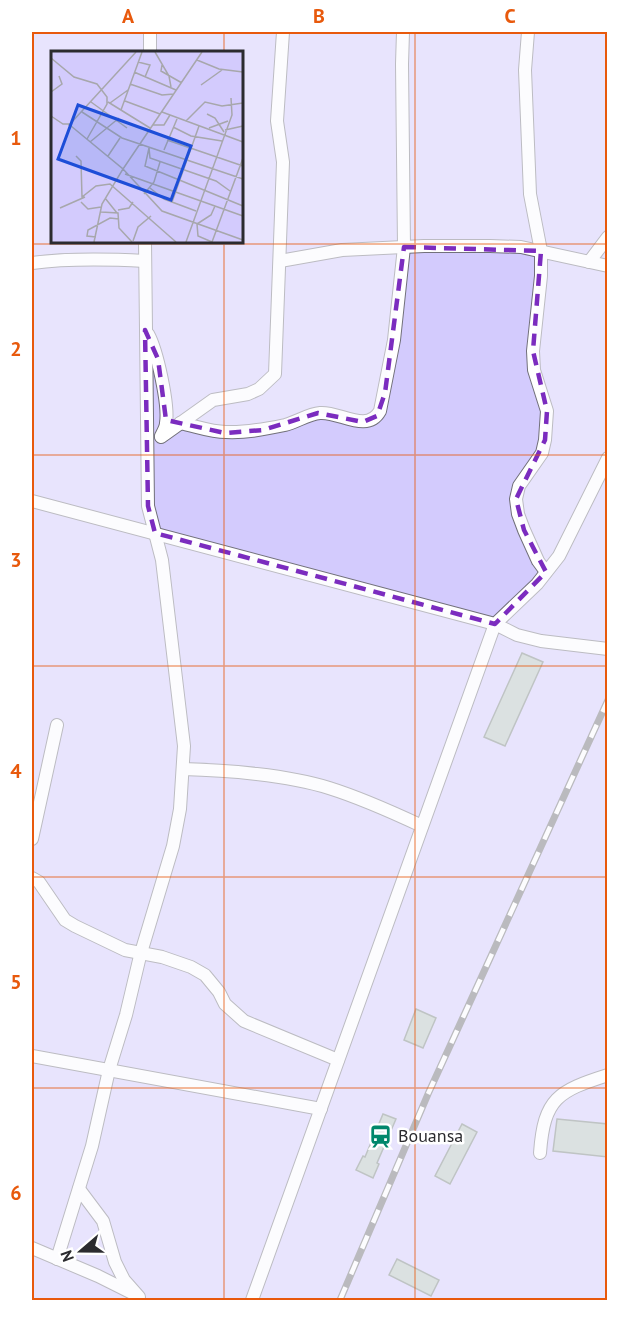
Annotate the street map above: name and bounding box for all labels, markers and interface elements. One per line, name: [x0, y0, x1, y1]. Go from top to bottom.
text: A: [122, 3, 135, 29]
text: B: [313, 3, 325, 29]
text: C: [504, 3, 516, 29]
inset map: [51, 51, 243, 243]
text: 1: [10, 125, 22, 151]
text: 2: [10, 336, 22, 362]
text: 3: [10, 547, 22, 573]
text: 4: [10, 758, 22, 784]
text: 5: [10, 969, 22, 995]
station icon: Bouansa: [367, 1123, 393, 1149]
place label: Bouansa: [398, 1124, 463, 1147]
text: 6: [10, 1180, 22, 1206]
north arrow: [51, 1221, 111, 1281]
text: N: [56, 1248, 78, 1264]

